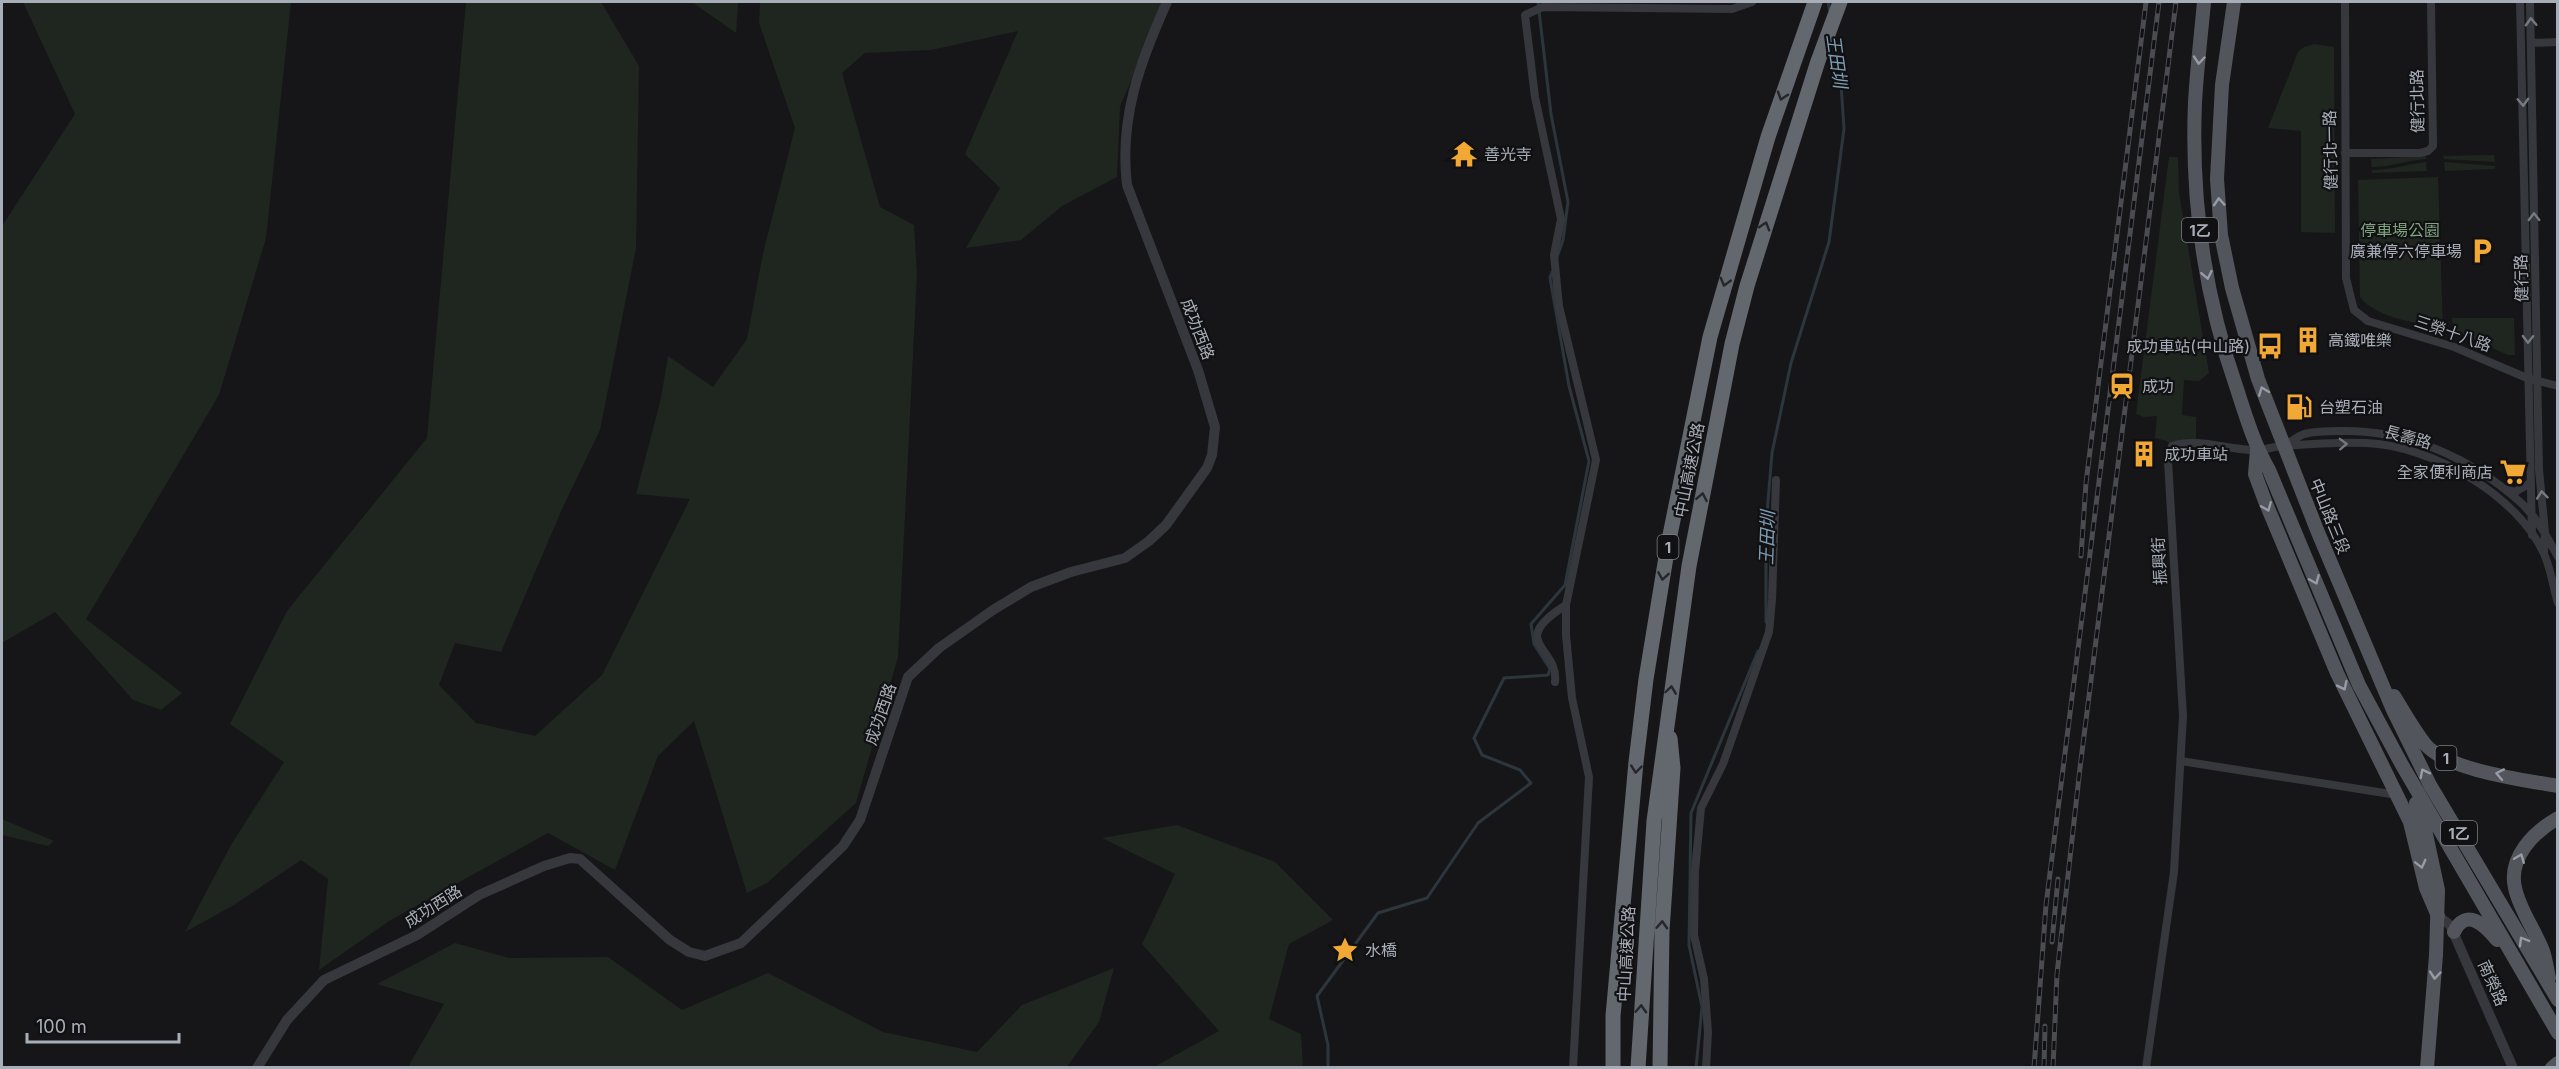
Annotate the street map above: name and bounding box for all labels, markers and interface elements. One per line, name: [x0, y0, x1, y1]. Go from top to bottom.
one-way arrow: [2524, 17, 2537, 26]
water label: 王田圳: [1823, 33, 1852, 92]
one-way arrow: [2193, 55, 2206, 64]
street label: 健行北路: [2406, 69, 2428, 133]
one-way arrow: [1777, 90, 1789, 101]
one-way arrow: [2516, 97, 2529, 106]
street label: 健行北一路: [2319, 110, 2341, 190]
temple icon: 善光寺: [1449, 139, 1479, 169]
place label: 善光寺: [1484, 144, 1532, 164]
one-way arrow: [2213, 197, 2226, 206]
one-way arrow: [2528, 212, 2540, 221]
road number: 1乙: [2182, 218, 2218, 242]
park label: 停車場公園: [2360, 220, 2440, 240]
one-way arrow: [1758, 221, 1770, 231]
parking icon: 廣兼停六停車場: [2467, 236, 2497, 266]
place label: 廣兼停六停車場: [2350, 241, 2462, 261]
street label: 健行路: [2511, 254, 2531, 302]
one-way arrow: [2200, 270, 2213, 280]
one-way arrow: [1720, 276, 1732, 287]
street label: 成功西路: [1177, 296, 1219, 362]
street label: 三榮十八路: [2412, 311, 2494, 355]
building icon: 高鐵唯樂: [2293, 325, 2323, 355]
place label: 高鐵唯樂: [2328, 330, 2392, 350]
bus stop icon: 成功車站(中山路): [2255, 331, 2285, 361]
one-way arrow: [2522, 334, 2534, 343]
place label: 成功車站(中山路): [2126, 336, 2250, 356]
station icon: 成功: [2107, 371, 2137, 401]
place label: 成功: [2142, 376, 2174, 396]
one-way arrow: [2258, 386, 2270, 397]
fuel station icon: 台塑石油: [2284, 392, 2314, 422]
place label: 台塑石油: [2319, 397, 2383, 417]
street label: 中山高速公路: [1670, 421, 1708, 519]
street label: 長壽路: [2382, 421, 2434, 453]
one-way arrow: [2338, 437, 2347, 450]
building icon: 成功車站: [2129, 439, 2159, 469]
place label: 成功車站: [2164, 444, 2228, 464]
supermarket icon: 全家便利商店: [2498, 457, 2528, 487]
place label: 全家便利商店: [2397, 462, 2493, 482]
street label: 中山路三段: [2306, 475, 2354, 557]
one-way arrow: [2536, 491, 2549, 500]
one-way arrow: [1695, 493, 1708, 503]
one-way arrow: [2260, 500, 2272, 511]
water label: 王田圳: [1756, 508, 1779, 565]
road number: 1: [1658, 535, 1678, 559]
street label: 振興街: [2148, 537, 2170, 585]
one-way arrow: [1657, 570, 1670, 580]
one-way arrow: [2308, 574, 2320, 585]
street label: 成功西路: [860, 680, 900, 748]
one-way arrow: [2336, 680, 2348, 691]
one-way arrow: [1664, 685, 1676, 694]
road number: 1: [2436, 746, 2456, 770]
one-way arrow: [1630, 764, 1643, 773]
one-way arrow: [2495, 768, 2505, 781]
one-way arrow: [2420, 769, 2432, 780]
road number: 1乙: [2441, 821, 2477, 845]
one-way arrow: [2513, 853, 2525, 864]
one-way arrow: [2413, 859, 2426, 869]
street label: 成功西路: [401, 881, 465, 931]
street label: 中山高速公路: [1614, 906, 1638, 1002]
one-way arrow: [1656, 921, 1669, 930]
place icon: 水橋: [1330, 935, 1360, 965]
one-way arrow: [2519, 937, 2530, 947]
place label: 水橋: [1365, 940, 1397, 960]
street label: 南榮路: [2474, 957, 2512, 1009]
one-way arrow: [2429, 970, 2442, 979]
one-way arrow: [1634, 1005, 1647, 1014]
scale bar: [27, 1006, 178, 1044]
text: 100 m: [36, 1016, 87, 1037]

